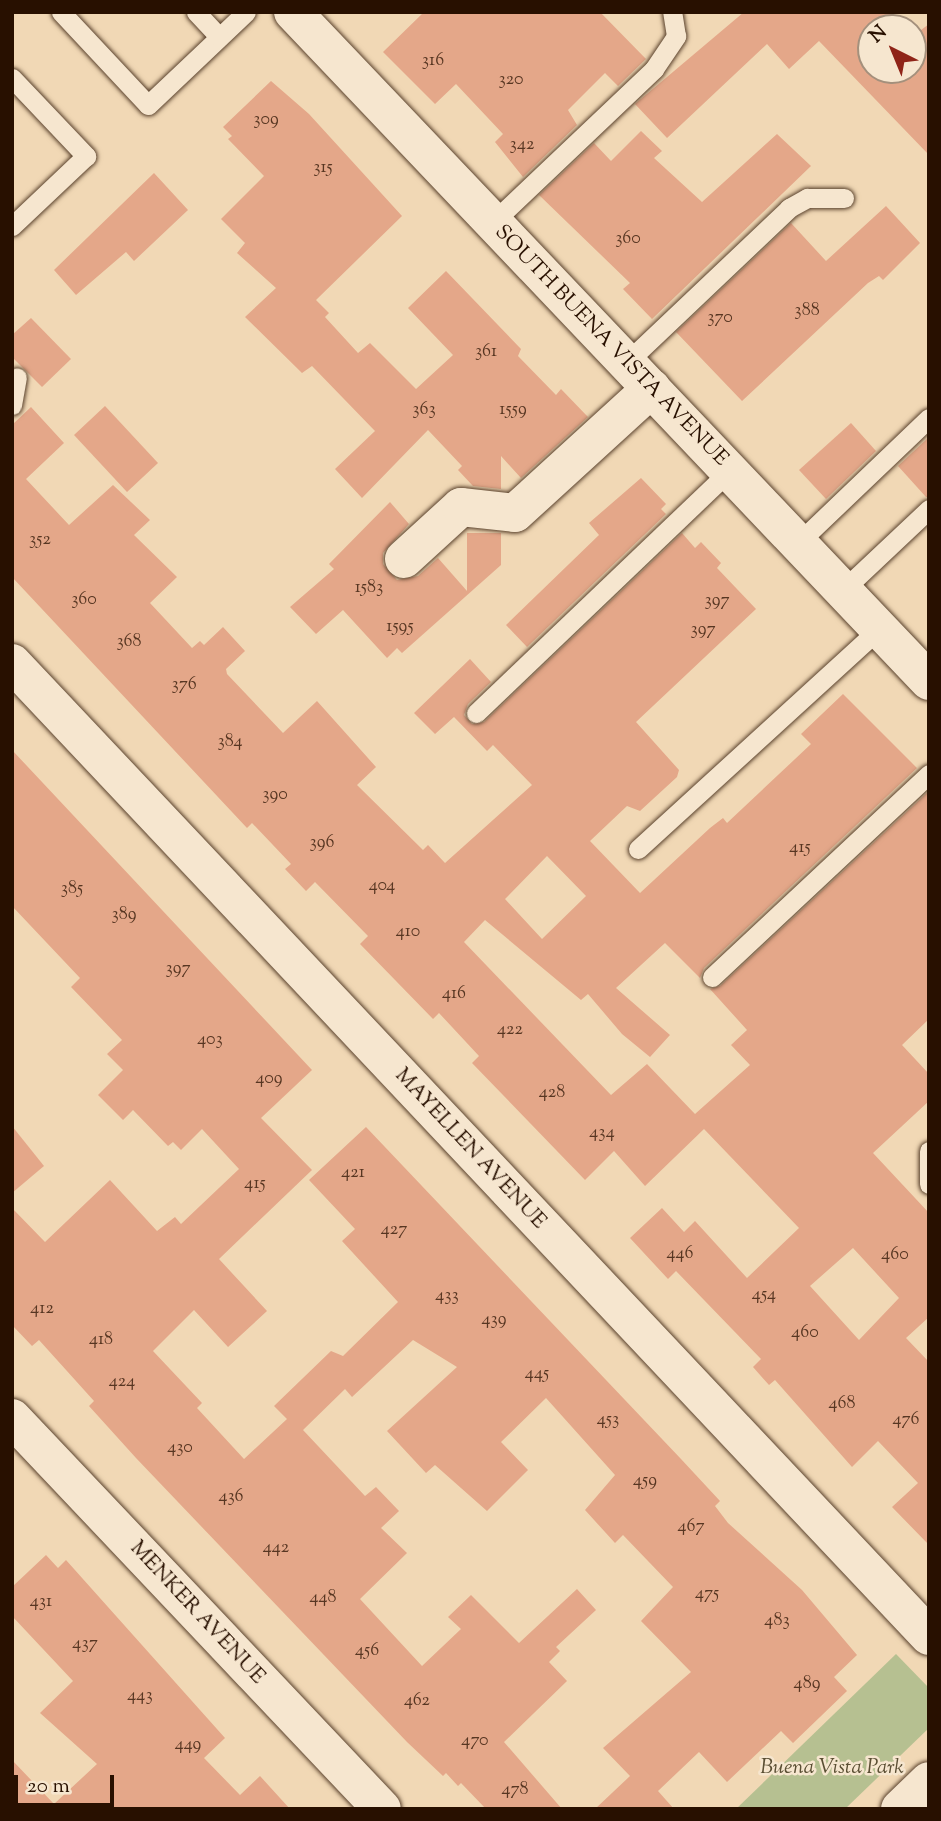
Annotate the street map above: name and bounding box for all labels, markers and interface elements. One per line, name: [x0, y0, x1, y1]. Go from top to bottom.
north arrow: [857, 14, 927, 84]
text: N: [864, 20, 893, 50]
house number: 316: [422, 50, 444, 72]
house number: 320: [498, 69, 524, 91]
house number: 309: [253, 109, 279, 131]
house number: 342: [510, 134, 534, 156]
house number: 315: [313, 157, 333, 179]
street label: SOUTH BUENA VISTA AVENUE: [489, 220, 733, 472]
house number: 360: [615, 228, 641, 250]
house number: 388: [794, 300, 820, 322]
house number: 370: [707, 307, 733, 329]
house number: 361: [475, 341, 497, 363]
house number: 363: [412, 399, 436, 421]
house number: 1559: [499, 399, 527, 421]
house number: 352: [29, 529, 51, 551]
house number: 1583: [355, 577, 383, 599]
house number: 360: [71, 589, 97, 611]
house number: 397: [705, 590, 729, 612]
house number: 1595: [386, 616, 414, 638]
house number: 397: [691, 619, 715, 641]
house number: 368: [116, 631, 142, 653]
house number: 376: [171, 674, 197, 696]
house number: 384: [217, 731, 243, 753]
house number: 390: [262, 784, 288, 806]
house number: 396: [310, 832, 334, 854]
house number: 415: [789, 837, 811, 859]
house number: 404: [369, 875, 395, 897]
house number: 385: [61, 878, 83, 900]
house number: 389: [111, 904, 137, 926]
house number: 410: [396, 921, 420, 943]
house number: 397: [166, 958, 190, 980]
house number: 416: [442, 983, 466, 1005]
house number: 422: [497, 1019, 523, 1041]
house number: 403: [197, 1029, 223, 1051]
street label: MAYELLEN AVENUE: [389, 1063, 551, 1235]
house number: 409: [255, 1068, 283, 1090]
house number: 428: [539, 1082, 565, 1104]
house number: 434: [589, 1122, 615, 1144]
house number: 421: [341, 1162, 365, 1184]
house number: 415: [244, 1173, 266, 1195]
house number: 427: [381, 1219, 407, 1241]
house number: 446: [667, 1243, 693, 1265]
house number: 460: [881, 1244, 909, 1266]
house number: 454: [752, 1284, 776, 1306]
house number: 433: [435, 1285, 459, 1307]
house number: 412: [30, 1298, 54, 1320]
house number: 439: [482, 1309, 506, 1331]
house number: 460: [791, 1322, 819, 1344]
house number: 418: [89, 1329, 113, 1351]
house number: 445: [525, 1363, 549, 1385]
house number: 424: [109, 1371, 135, 1393]
house number: 468: [829, 1393, 855, 1415]
house number: 453: [597, 1409, 619, 1431]
house number: 476: [892, 1409, 920, 1431]
house number: 430: [167, 1437, 193, 1459]
house number: 459: [633, 1470, 657, 1492]
house number: 436: [218, 1486, 244, 1508]
house number: 467: [678, 1516, 704, 1538]
street label: MENKER AVENUE: [124, 1536, 270, 1690]
house number: 442: [263, 1537, 289, 1559]
house number: 475: [695, 1583, 719, 1605]
house number: 448: [309, 1587, 337, 1609]
house number: 431: [30, 1591, 52, 1613]
house number: 483: [764, 1610, 790, 1632]
house number: 437: [72, 1633, 98, 1655]
house number: 456: [355, 1640, 379, 1662]
house number: 489: [794, 1673, 820, 1695]
house number: 443: [127, 1685, 153, 1707]
house number: 462: [404, 1690, 430, 1712]
house number: 470: [461, 1730, 489, 1752]
house number: 449: [175, 1734, 201, 1756]
park label: Buena Vista Park: [760, 1755, 904, 1781]
scale bar: [18, 1762, 117, 1806]
text: 20 m: [27, 1772, 70, 1802]
house number: 478: [501, 1779, 529, 1801]

